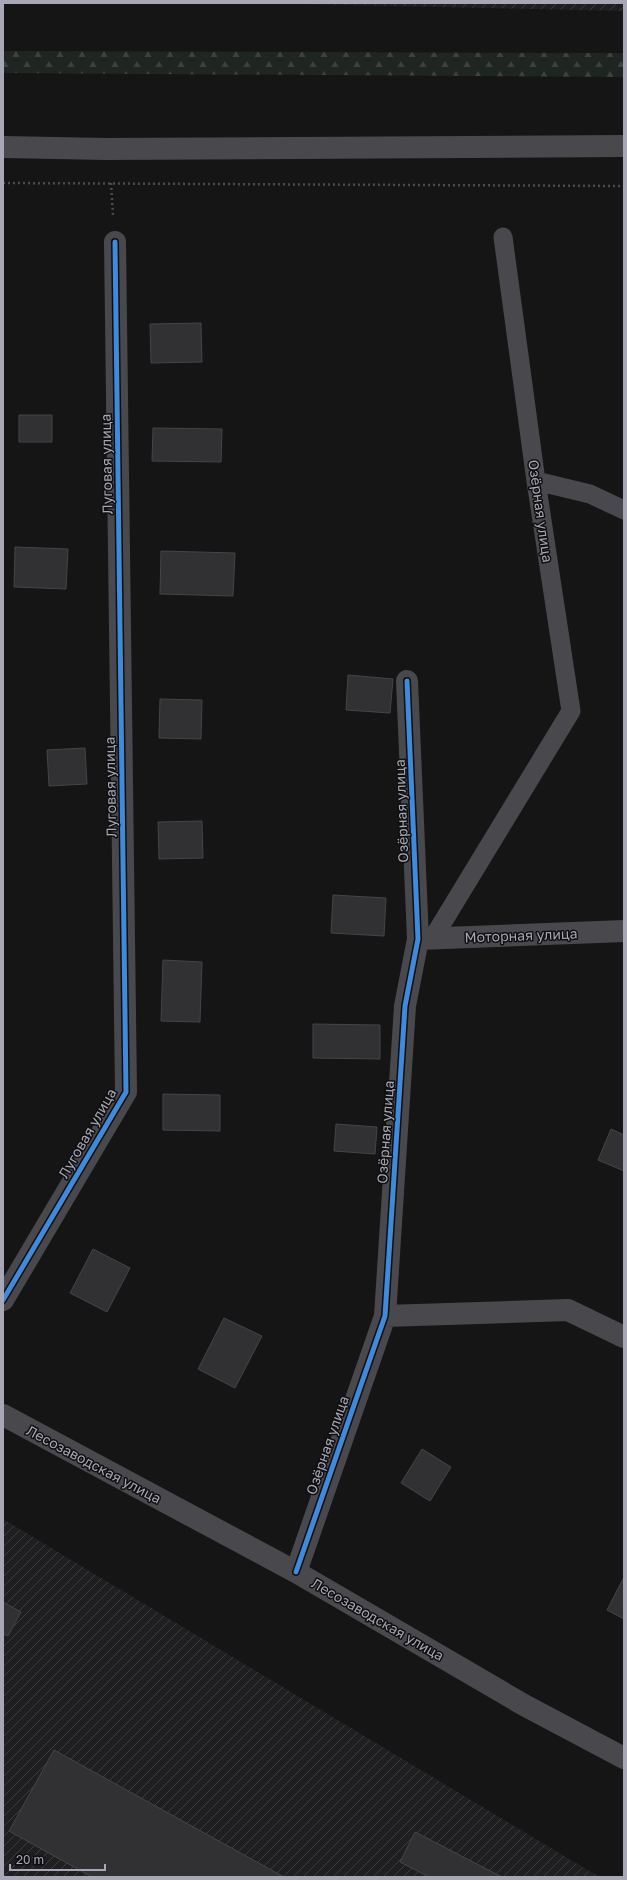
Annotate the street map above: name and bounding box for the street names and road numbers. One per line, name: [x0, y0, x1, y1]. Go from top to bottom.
street label: Луговая улица: [97, 413, 115, 515]
street label: Озёрная улица: [525, 459, 557, 563]
street label: Луговая улица: [101, 736, 119, 838]
street label: Озёрная улица: [391, 759, 411, 863]
street label: Моторная улица: [464, 925, 578, 945]
street label: Озёрная улица: [373, 1080, 397, 1184]
street label: Луговая улица: [54, 1085, 120, 1181]
street label: Озёрная улица: [302, 1393, 352, 1497]
street label: Лесозаводская улица: [24, 1421, 164, 1507]
street label: Лесозаводская улица: [309, 1574, 447, 1664]

